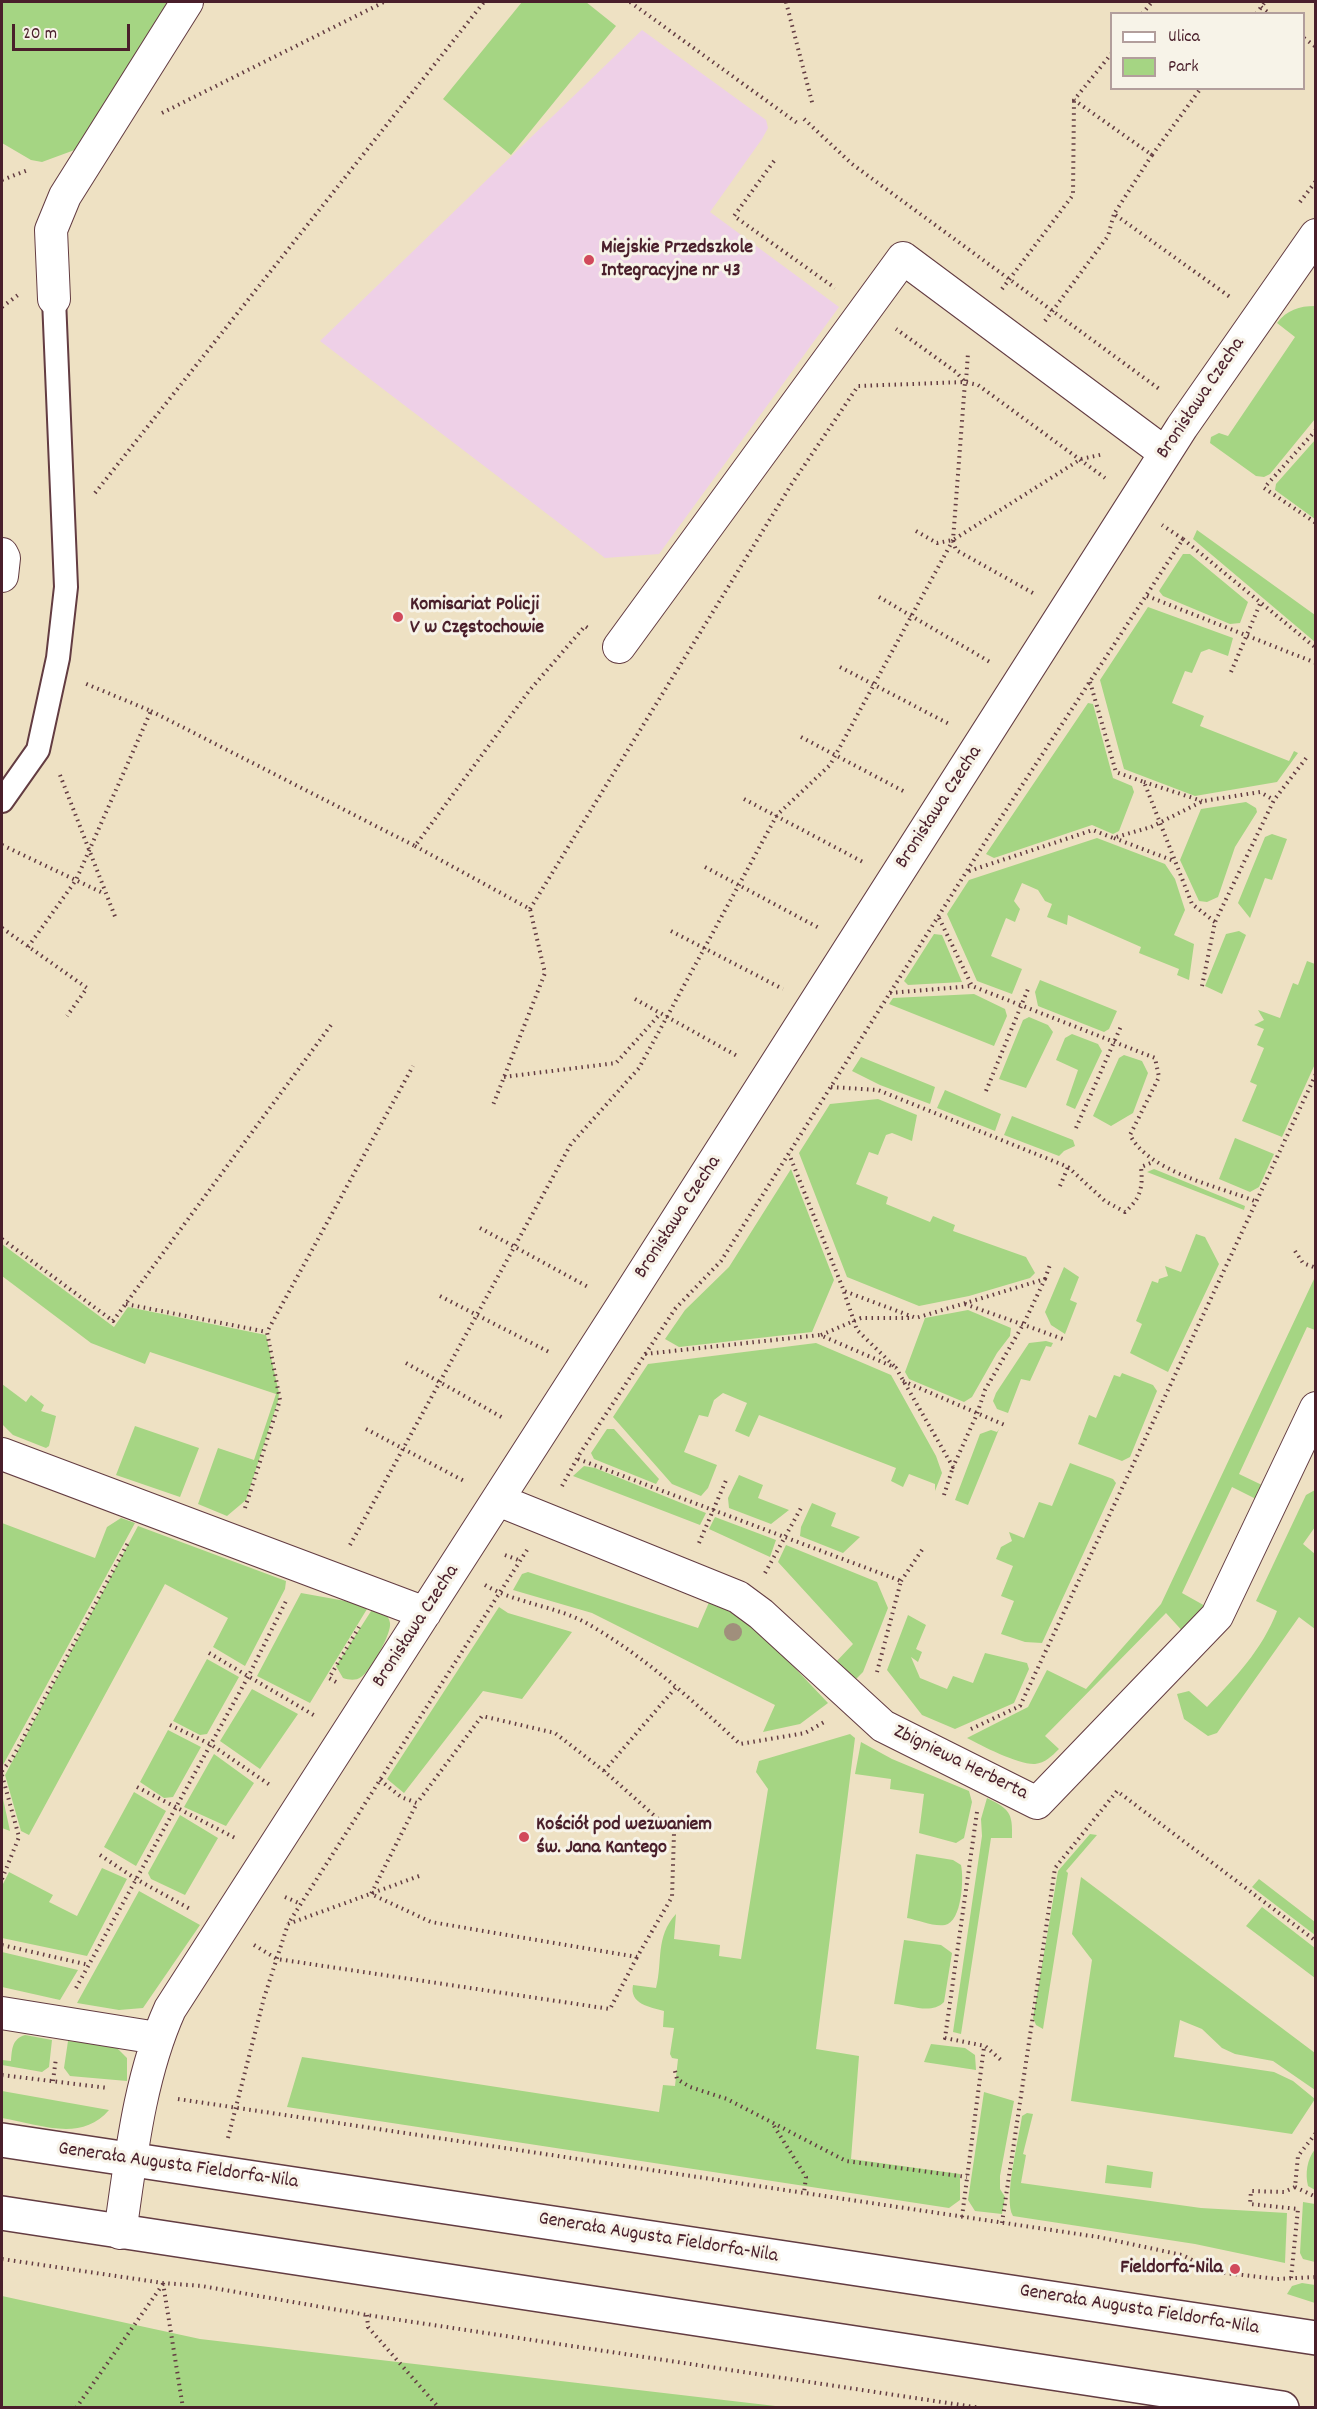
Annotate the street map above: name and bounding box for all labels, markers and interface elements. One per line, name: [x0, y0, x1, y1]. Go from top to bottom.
scale bar: [15, 12, 134, 50]
legend: [1110, 12, 1305, 90]
text: 20 m: [23, 22, 57, 47]
text: Ulica: [1168, 25, 1200, 50]
text: Park: [1168, 55, 1199, 80]
place label: Miejskie Przedszkole Integracyjne nr 43: [601, 237, 753, 284]
marker: Miejskie Przedszkole Integracyjne nr 43: [582, 253, 596, 267]
street label: Bronisława Czecha: [1153, 334, 1251, 464]
place label: Komisariat Policji V w Częstochowie: [410, 594, 544, 641]
marker: Komisariat Policji V w Częstochowie: [391, 610, 405, 624]
street label: Bronisława Czecha: [891, 742, 989, 874]
street label: Bronisława Czecha: [630, 1152, 728, 1284]
street label: Bronisława Czecha: [368, 1561, 466, 1693]
street label: Zbigniewa Herberta: [889, 1721, 1031, 1807]
place label: Kościół pod wezwaniem św. Jana Kantego: [536, 1814, 712, 1861]
marker: Kościół pod wezwaniem św. Jana Kantego: [517, 1830, 531, 1844]
street label: Generała Augusta Fieldorfa-Nila: [56, 2138, 300, 2196]
street label: Generała Augusta Fieldorfa-Nila: [537, 2208, 779, 2270]
place label: Fieldorfa-Nila: [1120, 2257, 1223, 2281]
marker: Fieldorfa-Nila: [1228, 2262, 1242, 2276]
street label: Generała Augusta Fieldorfa-Nila: [1018, 2280, 1260, 2342]

